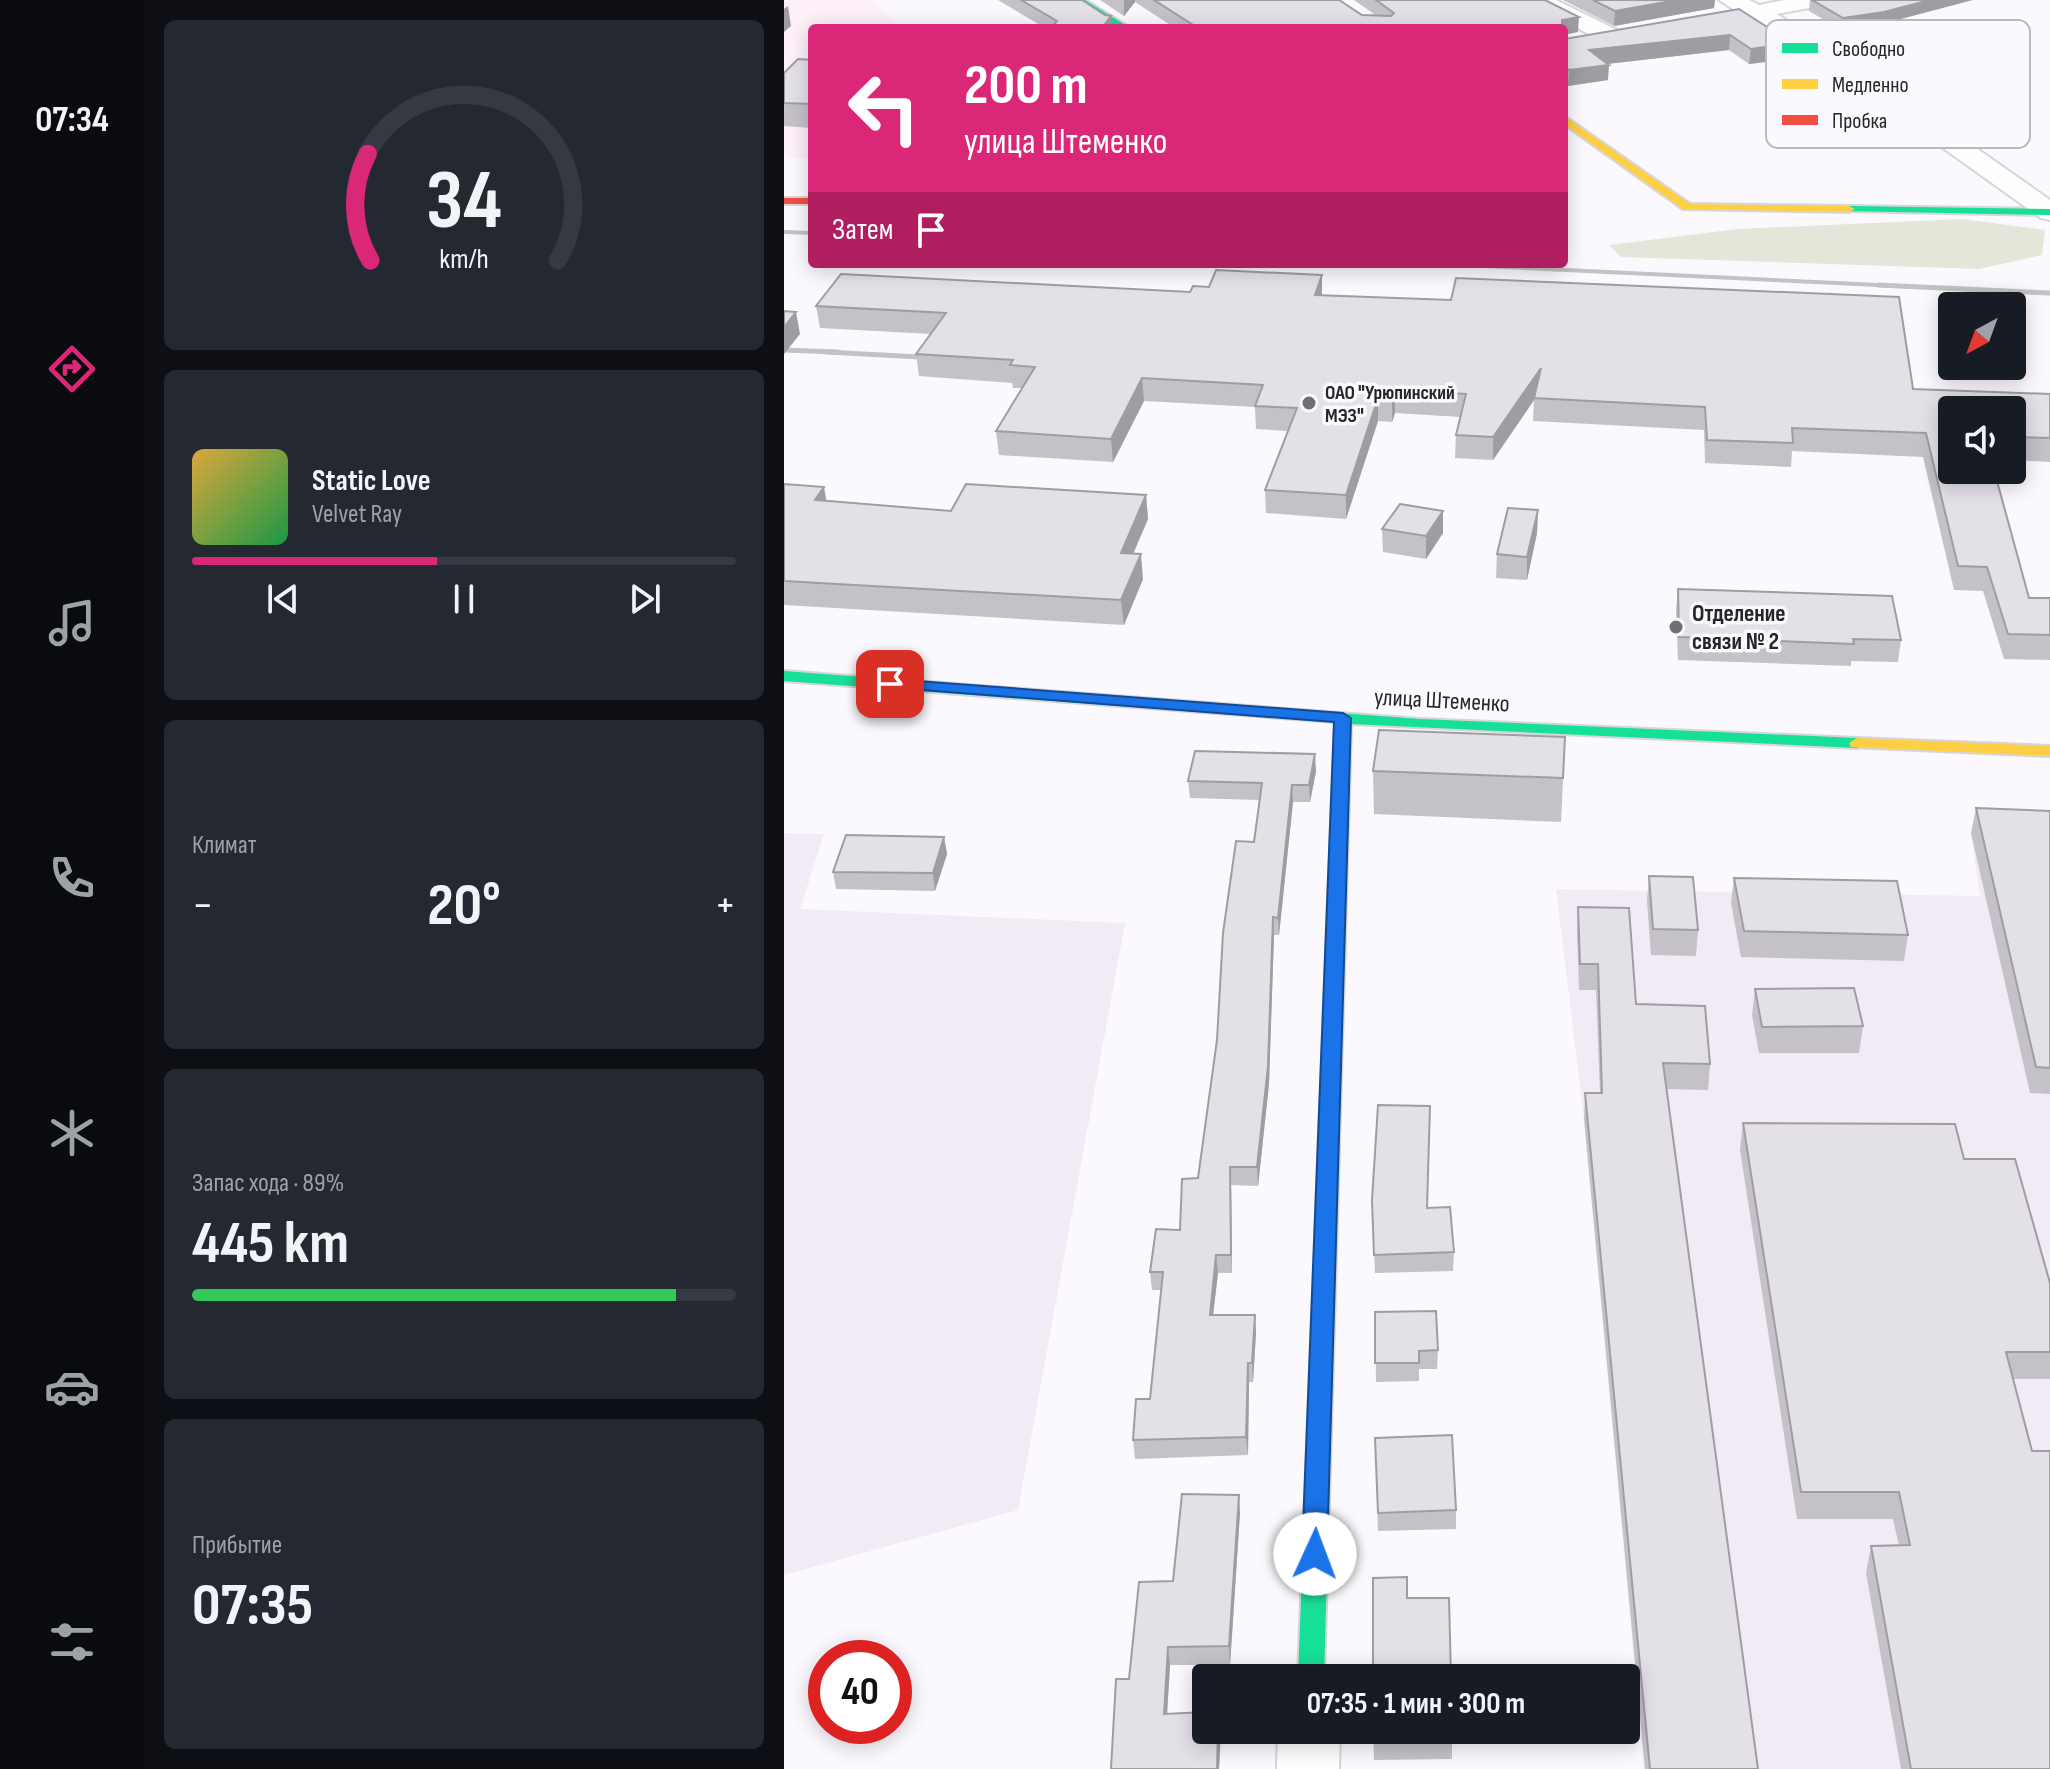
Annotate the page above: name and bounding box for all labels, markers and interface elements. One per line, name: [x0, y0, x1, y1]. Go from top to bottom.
legend: [1766, 20, 2030, 148]
text: Свободно: [1832, 36, 1905, 63]
text: 200 m: [964, 53, 1088, 120]
icon: left: [832, 56, 936, 160]
text: Медленно: [1832, 72, 1909, 99]
text: 07:34: [35, 99, 109, 142]
text: Пробка: [1832, 108, 1887, 135]
text: улица Штеменко: [964, 121, 1167, 164]
text: 34: [426, 151, 502, 251]
icon: arrive: [909, 208, 953, 252]
text: Затем: [832, 212, 893, 248]
text: km/h: [439, 242, 489, 277]
north arrow: [1938, 292, 2026, 380]
map controls: [1938, 292, 2026, 484]
icon: directions: [44, 341, 100, 397]
place label: ОАО "Урюпинский МЭЗ": [1325, 381, 1455, 428]
marker: ОАО "Урюпинский МЭЗ": [1300, 394, 1318, 412]
button: sound: [1938, 396, 2026, 484]
text: Static Love: [312, 463, 431, 499]
text: Velvet Ray: [312, 499, 402, 530]
icon: previous: [261, 577, 305, 621]
icon: pause: [442, 577, 486, 621]
icon: next: [623, 577, 667, 621]
icon: music: [44, 595, 100, 651]
place label: Отделение связи № 2: [1692, 599, 1786, 656]
marker: Отделение связи № 2: [1667, 618, 1685, 636]
pin: [856, 650, 924, 718]
icon: arrive: [868, 662, 912, 706]
street label: улица Штеменко: [1373, 682, 1510, 719]
text: Климат: [192, 830, 256, 861]
icon: phone: [44, 850, 100, 906]
text: 20°: [427, 870, 501, 942]
text: −: [192, 879, 214, 932]
text: +: [714, 879, 736, 932]
icon: climate: [44, 1105, 100, 1161]
text: Запас хода · 89%: [192, 1168, 344, 1199]
text: 445 km: [192, 1208, 349, 1280]
icon: car: [44, 1359, 100, 1415]
position arrow: [1273, 1512, 1357, 1596]
text: Прибытие: [192, 1530, 282, 1561]
text: 07:35: [192, 1570, 313, 1642]
icon: filters: [44, 1614, 100, 1670]
speed limit sign: 40: [808, 1640, 912, 1744]
text: 07:35 · 1 мин · 300 m: [1307, 1686, 1525, 1722]

